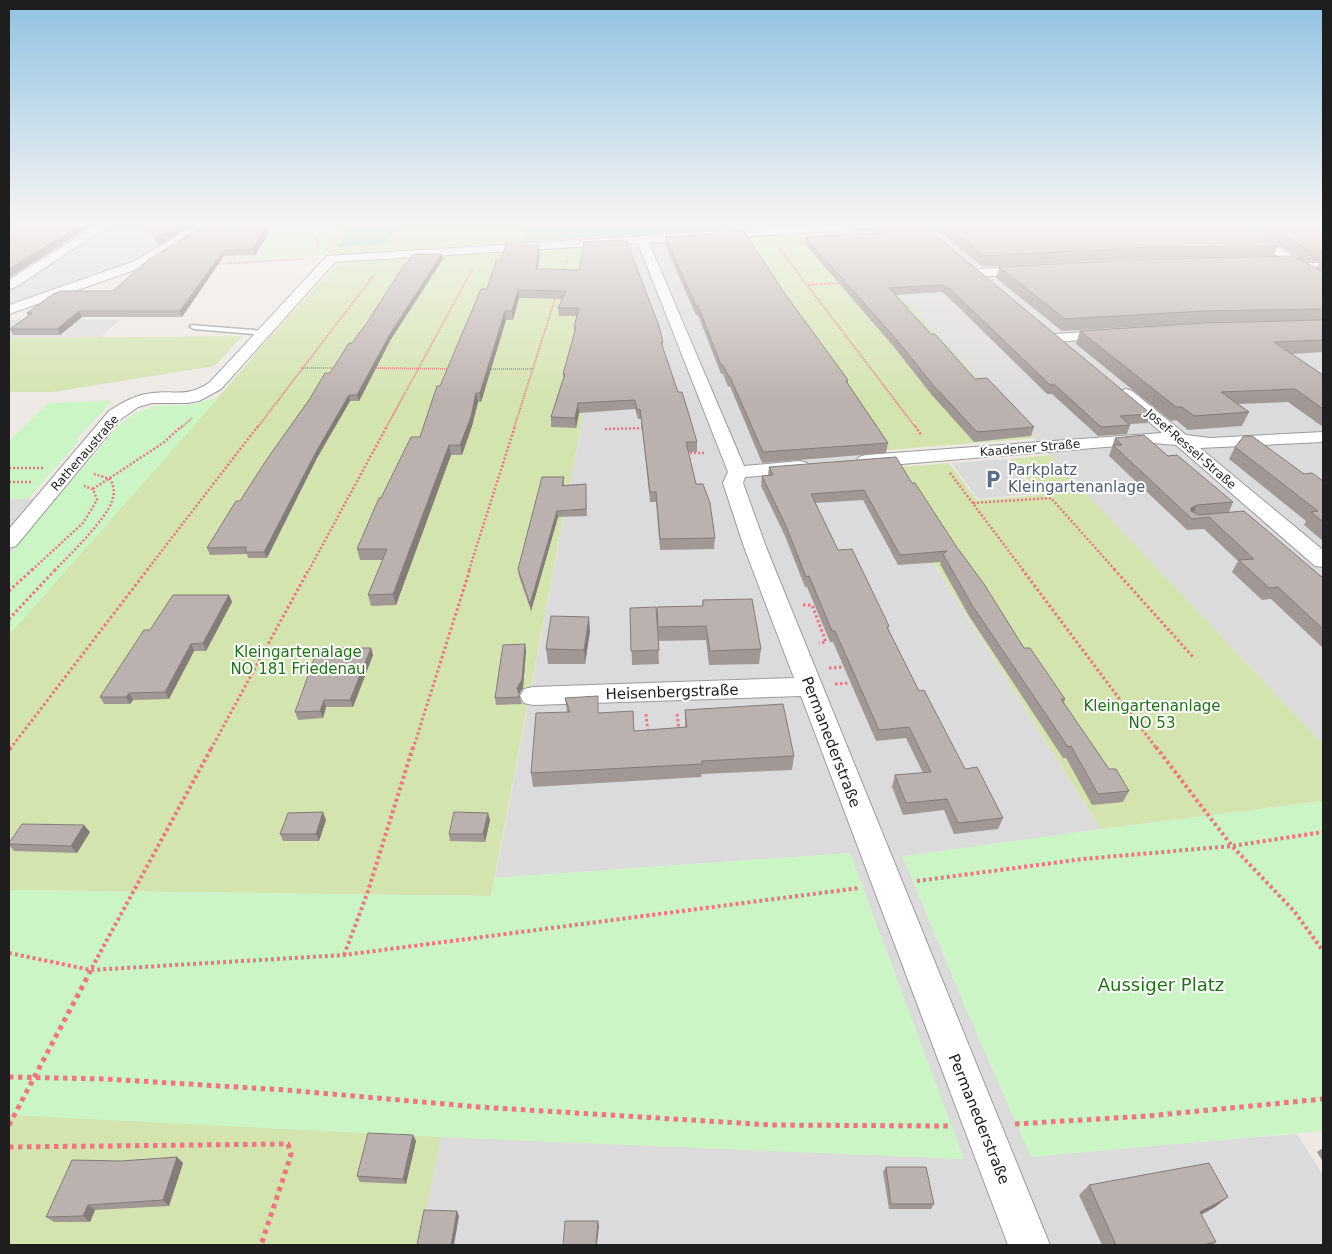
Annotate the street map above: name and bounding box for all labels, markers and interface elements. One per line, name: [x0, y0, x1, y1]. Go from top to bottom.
street label: Josef-Ressel-Straße: [1142, 405, 1239, 492]
street label: Rathenaustraße: [48, 412, 122, 494]
street label: Kaadener Straße: [979, 437, 1081, 459]
place label: Parkplatz Kleingartenanlage: [1008, 461, 1145, 496]
parking icon: Parkplatz Kleingartenanlage: [982, 468, 1004, 490]
park label: Kleingartenalage NO 181 Friedenau: [230, 643, 366, 678]
street label: Permanederstraße: [798, 674, 864, 810]
street label: Heisenbergstraße: [605, 681, 739, 703]
park label: Kleingartenanlage NO 53: [1083, 697, 1221, 732]
park label: Aussiger Platz: [1098, 974, 1224, 995]
street label: Permanederstraße: [945, 1051, 1013, 1187]

